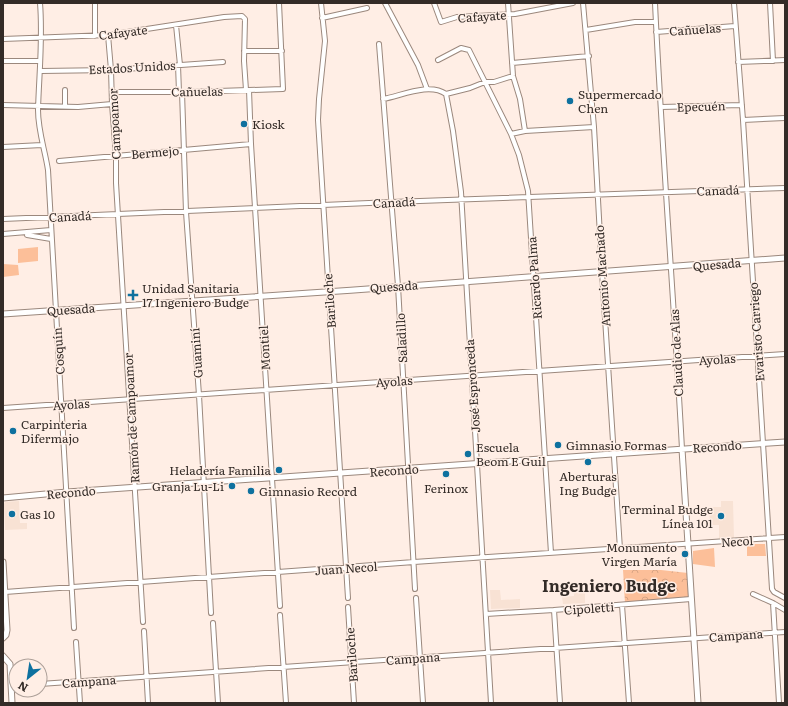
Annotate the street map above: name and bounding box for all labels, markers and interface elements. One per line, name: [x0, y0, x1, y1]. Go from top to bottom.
street label: Cafayate: [457, 5, 507, 27]
street label: Cañuelas: [669, 18, 722, 40]
street label: Cafayate: [98, 20, 148, 44]
street label: Estados Unidos: [88, 56, 176, 78]
street label: Cañuelas: [171, 82, 224, 100]
place label: Supermercado Chen: [578, 85, 662, 117]
street label: Campoamor: [103, 88, 125, 160]
marker: Supermercado Chen: [565, 96, 575, 106]
street label: Epecuén: [676, 96, 726, 116]
place label: Kiosk: [252, 115, 285, 133]
marker: Kiosk: [239, 119, 249, 129]
street label: Bermejo: [130, 141, 180, 163]
street label: Canadá: [696, 180, 740, 200]
street label: Canadá: [372, 192, 416, 212]
street label: Canadá: [48, 206, 92, 226]
street label: Antonio Machado: [589, 225, 615, 327]
street label: Ricardo Palma: [522, 235, 546, 320]
street label: Quesada: [692, 253, 742, 275]
street label: Bariloche: [318, 273, 340, 329]
street label: Quesada: [369, 275, 419, 297]
place label: Unidad Sanitaria 17 Ingeniero Budge: [142, 279, 249, 311]
street label: Evaristo Carriego: [744, 282, 768, 382]
marker: Unidad Sanitaria 17 Ingeniero Budge: [127, 289, 139, 301]
street label: Quesada: [46, 298, 96, 320]
street label: Claudio de Alas: [665, 308, 687, 397]
street label: Saladillo: [391, 312, 411, 364]
street label: Montiel: [254, 325, 274, 371]
street label: Cosquín: [47, 327, 69, 375]
street label: Guaminí: [185, 327, 207, 379]
street label: José Espronceda: [460, 338, 484, 433]
street label: Ayolas: [698, 349, 737, 369]
street label: Ramón de Campoamor: [119, 352, 143, 484]
street label: Ayolas: [375, 371, 414, 391]
street label: Ayolas: [52, 394, 91, 414]
place label: Carpinteria Difermajo: [21, 415, 88, 447]
marker: Carpinteria Difermajo: [8, 426, 18, 436]
street label: Recondo: [692, 435, 742, 457]
place label: Gimnasio Formas: [566, 436, 667, 454]
place label: Escuela Beom E Guil: [476, 438, 546, 470]
marker: Gimnasio Formas: [553, 440, 563, 450]
marker: Escuela Beom E Guil: [463, 449, 473, 459]
marker: Aberturas Ing Budge: [583, 457, 593, 467]
street label: Recondo: [369, 459, 419, 481]
place label: Heladería Familia: [169, 461, 272, 479]
marker: Heladería Familia: [274, 465, 284, 475]
place label: Aberturas Ing Budge: [559, 467, 617, 499]
marker: Ferinox: [441, 469, 451, 479]
place label: Granja Lu-Li: [152, 477, 224, 495]
place label: Ferinox: [424, 479, 468, 497]
street label: Recondo: [46, 481, 96, 503]
marker: Granja Lu-Li: [227, 481, 237, 491]
place label: Gimnasio Record: [259, 482, 358, 500]
marker: Gimnasio Record: [246, 486, 256, 496]
place label: Terminal Budge Línea 101: [621, 500, 713, 532]
place label: Gas 10: [20, 505, 55, 523]
marker: Gas 10: [7, 509, 17, 519]
marker: Terminal Budge Línea 101: [716, 511, 726, 521]
street label: Necol: [720, 531, 754, 551]
place label: Monumento Virgen María: [601, 538, 678, 570]
marker: Monumento Virgen María: [680, 549, 690, 559]
street label: Juan Necol: [314, 557, 378, 579]
district label: Ingeniero Budge: [542, 573, 676, 597]
street label: Cipoletti: [563, 597, 615, 619]
street label: Campana: [708, 624, 764, 646]
street label: Bariloche: [340, 627, 362, 683]
street label: Campana: [385, 647, 441, 669]
north arrow: [8, 658, 48, 698]
street label: Campana: [61, 670, 117, 692]
text: N: [15, 678, 30, 697]

